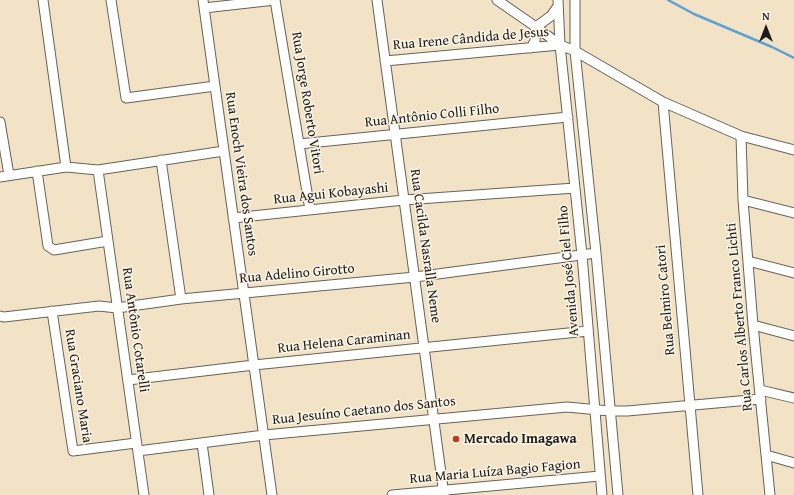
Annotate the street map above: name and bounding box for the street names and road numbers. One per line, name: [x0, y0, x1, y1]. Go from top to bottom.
street label: Rua Irene Cândida de Jesus: [392, 24, 550, 54]
street label: Rua Jorge Roberto Vitori: [287, 31, 327, 175]
street label: Rua Enoch Vieira dos Santos: [221, 91, 261, 257]
street label: Rua Antônio Colli Filho: [364, 101, 500, 131]
street label: Rua Cacilda Nasralla Neme: [406, 168, 444, 324]
street label: Rua Agui Kobayashi: [273, 180, 389, 208]
street label: Avenida José Ciel Filho: [555, 205, 583, 337]
street label: Rua Carlos Alberto Franco Lichti: [723, 222, 757, 412]
street label: Rua Belmiro Catori: [653, 244, 679, 356]
street label: Rua Adelino Girotto: [239, 261, 355, 287]
street label: Rua Antônio Cotarelli: [118, 266, 152, 394]
street label: Rua Helena Caraminan: [277, 327, 411, 357]
street label: Rua Graciano Maria: [61, 328, 95, 444]
street label: Rua Jesuíno Caetano dos Santos: [272, 393, 456, 429]
street label: Rua Maria Luíza Bagio Fagion: [409, 456, 581, 488]

